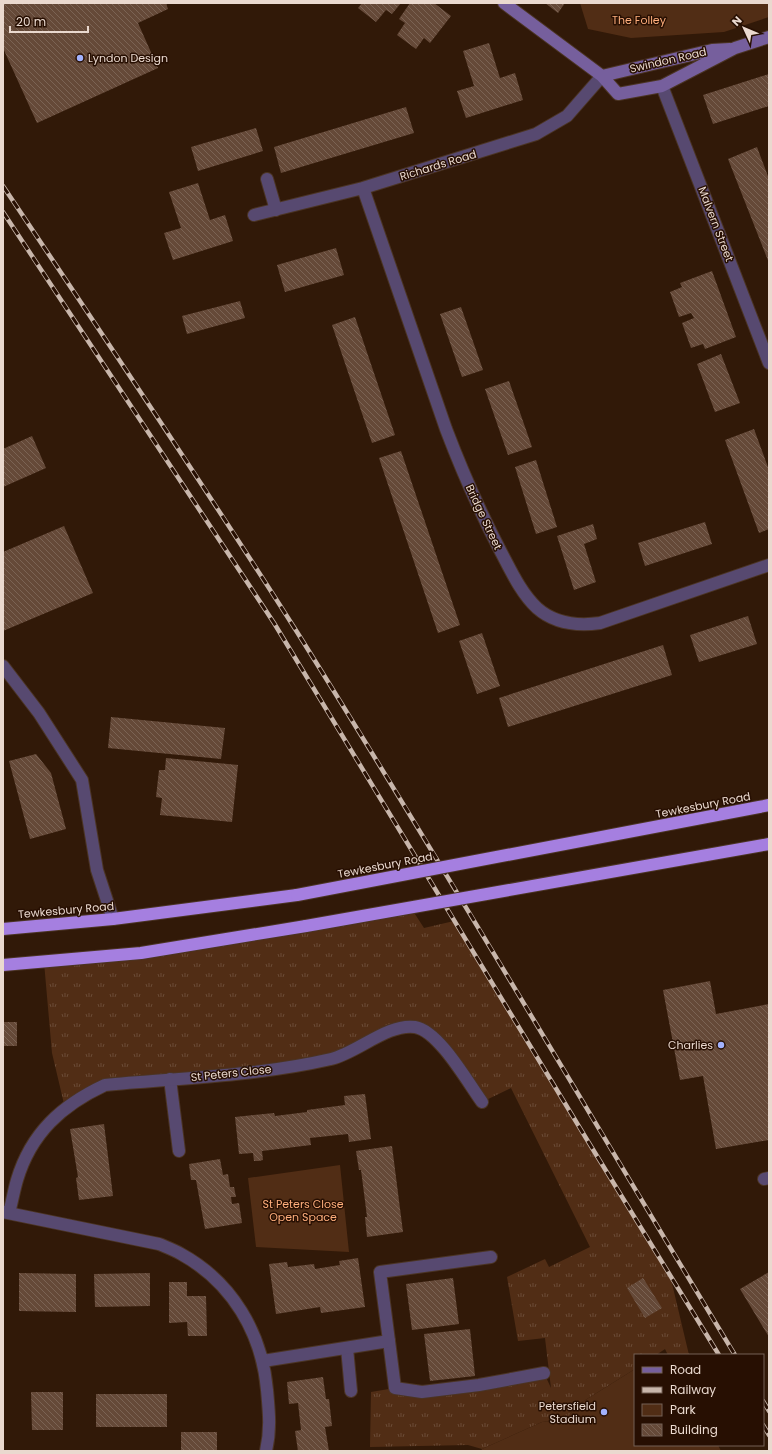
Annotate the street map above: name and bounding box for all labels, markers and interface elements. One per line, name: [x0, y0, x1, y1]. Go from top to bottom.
scale bar: [10, 8, 88, 34]
north arrow: [724, 8, 764, 48]
park label: The Folley: [612, 12, 667, 28]
text: 20 m: [16, 13, 46, 30]
text: N: [728, 13, 745, 30]
street label: Swindon Road: [628, 43, 708, 77]
place label: Lyndon Design: [88, 50, 168, 66]
marker: Lyndon Design: [75, 53, 85, 63]
street label: Richards Road: [398, 146, 478, 184]
street label: Malvern Street: [694, 184, 738, 264]
street label: Bridge Street: [462, 482, 506, 552]
street label: Tewkesbury Road: [654, 788, 752, 822]
street label: Tewkesbury Road: [336, 848, 434, 882]
street label: Tewkesbury Road: [17, 898, 115, 922]
place label: Charlies: [668, 1037, 713, 1053]
marker: Charlies: [716, 1040, 726, 1050]
street label: St Peters Close: [190, 1061, 272, 1085]
park label: St Peters Close Open Space: [263, 1196, 344, 1225]
legend: [634, 1354, 764, 1446]
text: Road: [670, 1361, 701, 1378]
text: Railway: [670, 1381, 716, 1398]
place label: Petersfield Stadium: [539, 1398, 596, 1427]
text: Park: [670, 1401, 697, 1418]
marker: Petersfield Stadium: [599, 1407, 609, 1417]
text: Building: [670, 1421, 718, 1438]

